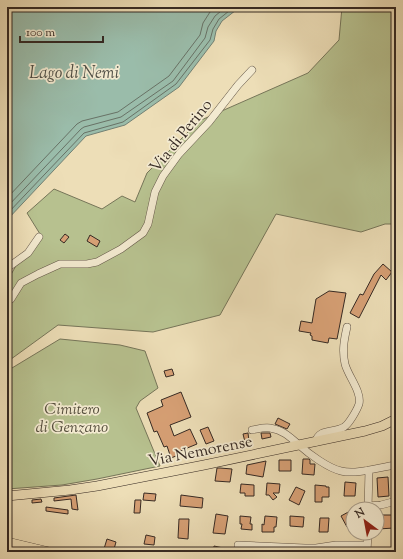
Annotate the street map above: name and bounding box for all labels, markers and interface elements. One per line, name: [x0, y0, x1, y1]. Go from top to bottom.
scale bar: [20, 18, 103, 44]
text: 100 m: [26, 24, 55, 42]
water label: Lago di Nemi: [29, 62, 119, 86]
street label: Via di Perino: [145, 95, 219, 178]
park label: Cimitero di Genzano: [36, 399, 108, 440]
street label: Via Nemorense: [146, 431, 255, 474]
north arrow: [345, 501, 385, 541]
text: N: [351, 504, 368, 523]

